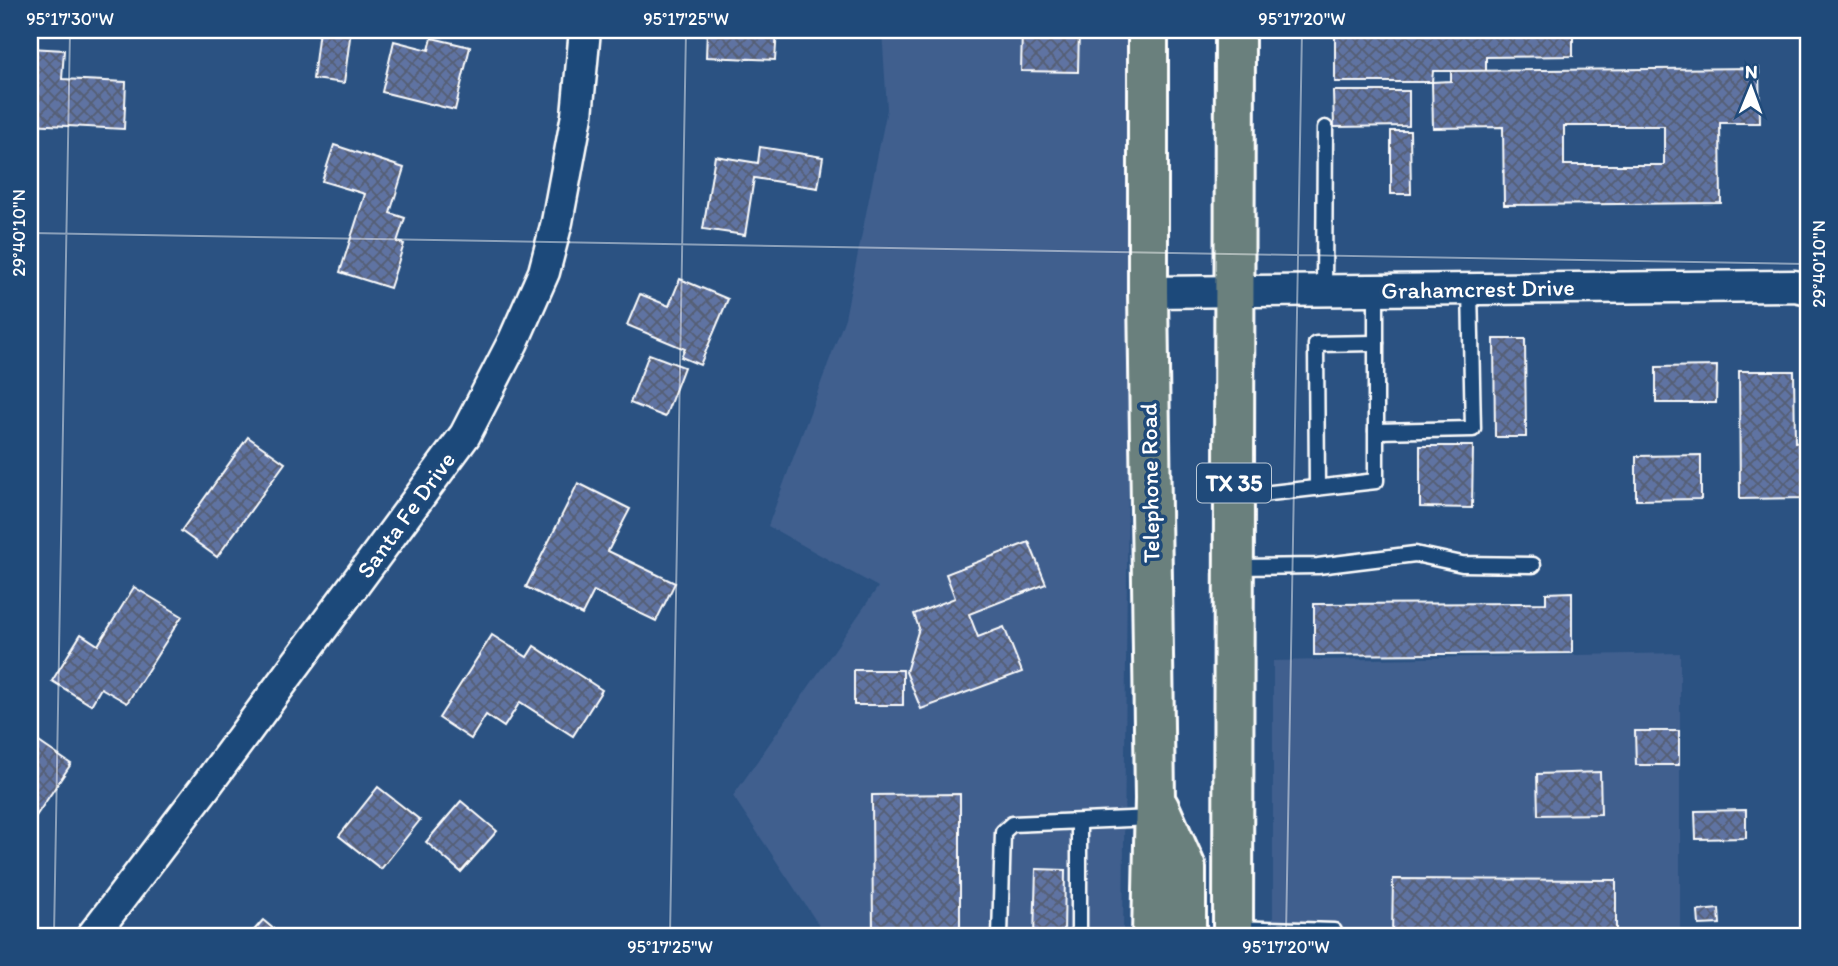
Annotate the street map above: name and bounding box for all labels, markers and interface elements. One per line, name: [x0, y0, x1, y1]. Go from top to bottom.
text: 95°17'30"W: [26, 8, 114, 30]
text: 95°17'25"W: [643, 8, 729, 30]
text: 95°17'20"W: [1258, 8, 1346, 30]
north arrow: [1716, 52, 1786, 122]
text: N: [1745, 60, 1758, 83]
text: 29°40'10"N: [8, 189, 30, 277]
text: 29°40'10"N: [1808, 220, 1830, 308]
street label: Grahamcrest Drive: [1381, 272, 1575, 305]
street label: Telephone Road: [1134, 403, 1165, 563]
street label: Santa Fe Drive: [350, 446, 461, 584]
road number: TX 35: [1197, 463, 1271, 503]
text: 95°17'25"W: [627, 936, 713, 958]
text: 95°17'20"W: [1242, 936, 1330, 958]

